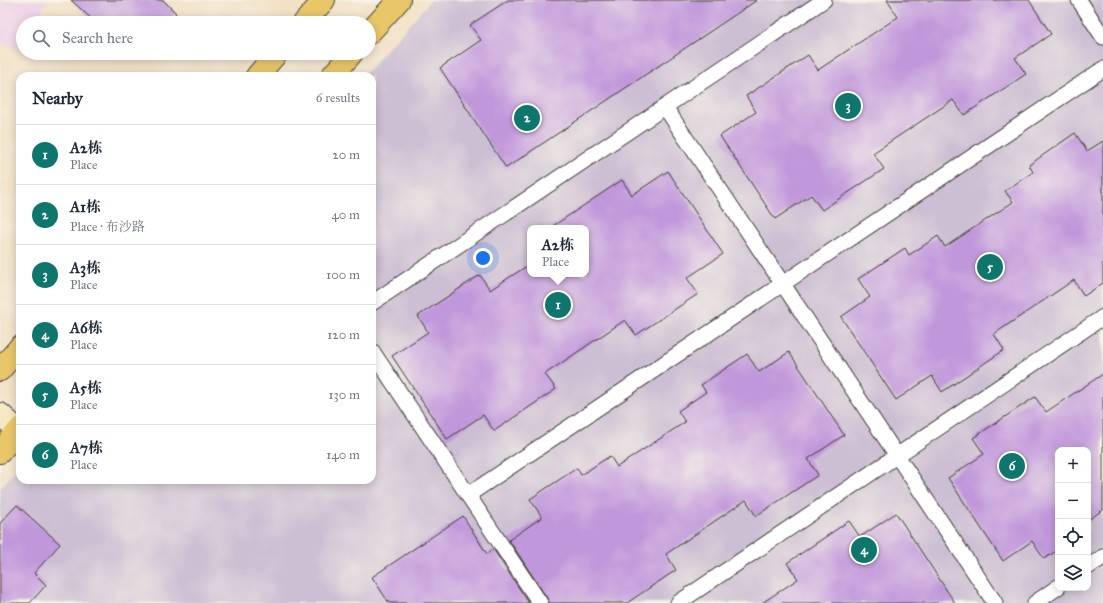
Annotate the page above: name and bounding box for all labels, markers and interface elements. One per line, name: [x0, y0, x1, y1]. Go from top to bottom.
search box: [16, 16, 376, 60]
icon: search: [30, 27, 52, 49]
text: Search here: [62, 29, 133, 47]
text: Nearby: [32, 88, 83, 109]
text: 6 results: [316, 90, 360, 106]
pin: 3: [835, 91, 861, 121]
pin: 2: [514, 103, 540, 133]
text: A2栋: [70, 139, 103, 157]
text: 1: [42, 147, 48, 163]
text: 20 m: [332, 147, 360, 163]
text: Place: [70, 157, 97, 173]
text: A1栋: [70, 198, 101, 216]
text: 2: [42, 207, 48, 223]
text: 40 m: [331, 207, 360, 223]
text: Place · 布沙路: [70, 219, 145, 235]
popup: [527, 225, 589, 277]
text: A2栋: [542, 236, 574, 254]
your location: [473, 248, 493, 268]
pin: 5: [977, 252, 1003, 282]
text: Place: [542, 254, 569, 270]
text: A3栋: [70, 259, 101, 277]
text: 3: [42, 267, 48, 283]
text: 100 m: [326, 267, 360, 283]
text: Place: [70, 277, 97, 293]
pin: 1: [545, 290, 571, 320]
text: A6栋: [70, 319, 103, 337]
text: 4: [41, 327, 49, 343]
text: 120 m: [327, 327, 360, 343]
text: Place: [70, 337, 97, 353]
text: A5栋: [70, 379, 102, 397]
text: 5: [42, 387, 48, 403]
text: 130 m: [328, 387, 360, 403]
text: Place: [70, 397, 97, 413]
text: A7栋: [70, 439, 103, 457]
text: 6: [42, 447, 48, 463]
text: 140 m: [326, 447, 360, 463]
map controls: [1055, 447, 1091, 591]
button: +: [1055, 447, 1091, 483]
pin: 6: [999, 451, 1025, 481]
text: Place: [70, 457, 97, 473]
button: −: [1055, 483, 1091, 519]
button: locate: [1055, 519, 1091, 555]
pin: 4: [851, 535, 877, 565]
button: layers: [1055, 555, 1091, 591]

